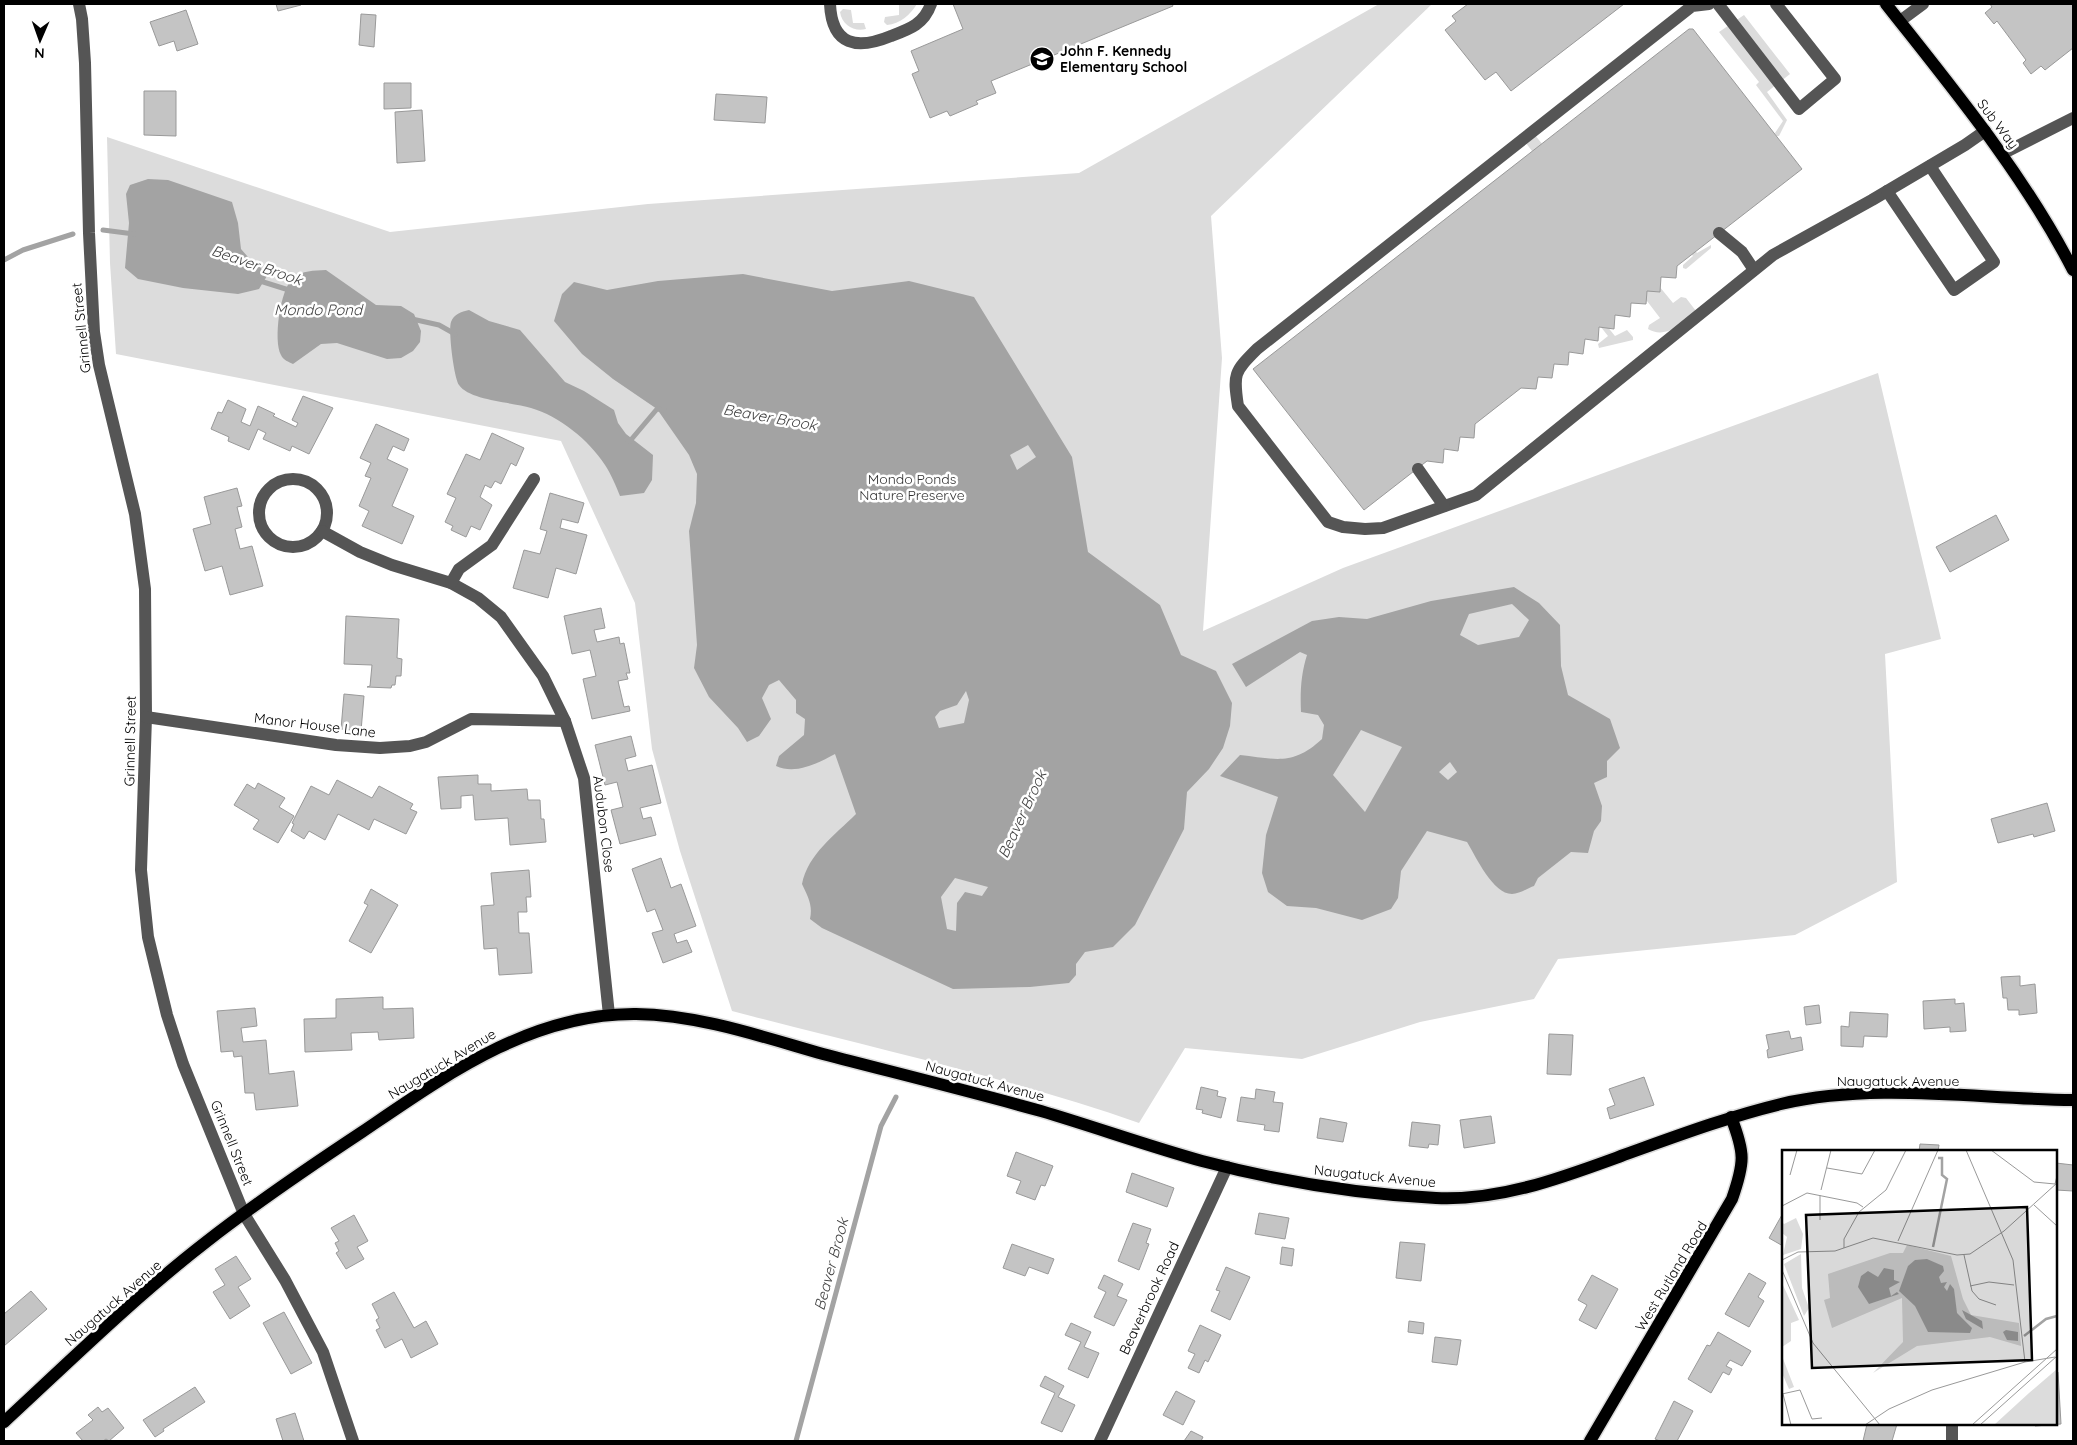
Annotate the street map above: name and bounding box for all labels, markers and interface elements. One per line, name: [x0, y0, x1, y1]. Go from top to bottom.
north arrow: [15, 15, 65, 65]
place label: John F. Kennedy Elementary School: [1060, 42, 1187, 76]
text: N: [34, 44, 45, 62]
school or university icon: John F. Kennedy Elementary School: [1029, 46, 1055, 72]
street label: Sub Way: [1973, 95, 2023, 153]
water label: Beaver Brook: [209, 241, 307, 290]
street label: Grinnell Street: [67, 282, 95, 374]
water label: Mondo Pond: [274, 300, 364, 319]
water label: Beaver Brook: [722, 399, 820, 435]
park label: Mondo Ponds Nature Preserve: [859, 470, 965, 504]
street label: Grinnell Street: [120, 695, 140, 787]
street label: Manor House Lane: [253, 709, 377, 741]
water label: Beaver Brook: [993, 765, 1051, 861]
street label: Audubon Close: [589, 774, 619, 874]
street label: Naugatuck Avenue: [385, 1025, 499, 1103]
street label: Naugatuck Avenue: [923, 1056, 1047, 1106]
street label: Naugatuck Avenue: [1837, 1072, 1959, 1090]
street label: Grinnell Street: [207, 1098, 257, 1189]
inset map: [1782, 1150, 2057, 1425]
street label: Naugatuck Avenue: [1313, 1161, 1437, 1191]
water label: Beaver Brook: [810, 1214, 853, 1312]
street label: West Rutland Road: [1631, 1218, 1711, 1334]
street label: Beaverbrook Road: [1115, 1239, 1183, 1357]
street label: Naugatuck Avenue: [61, 1256, 165, 1350]

